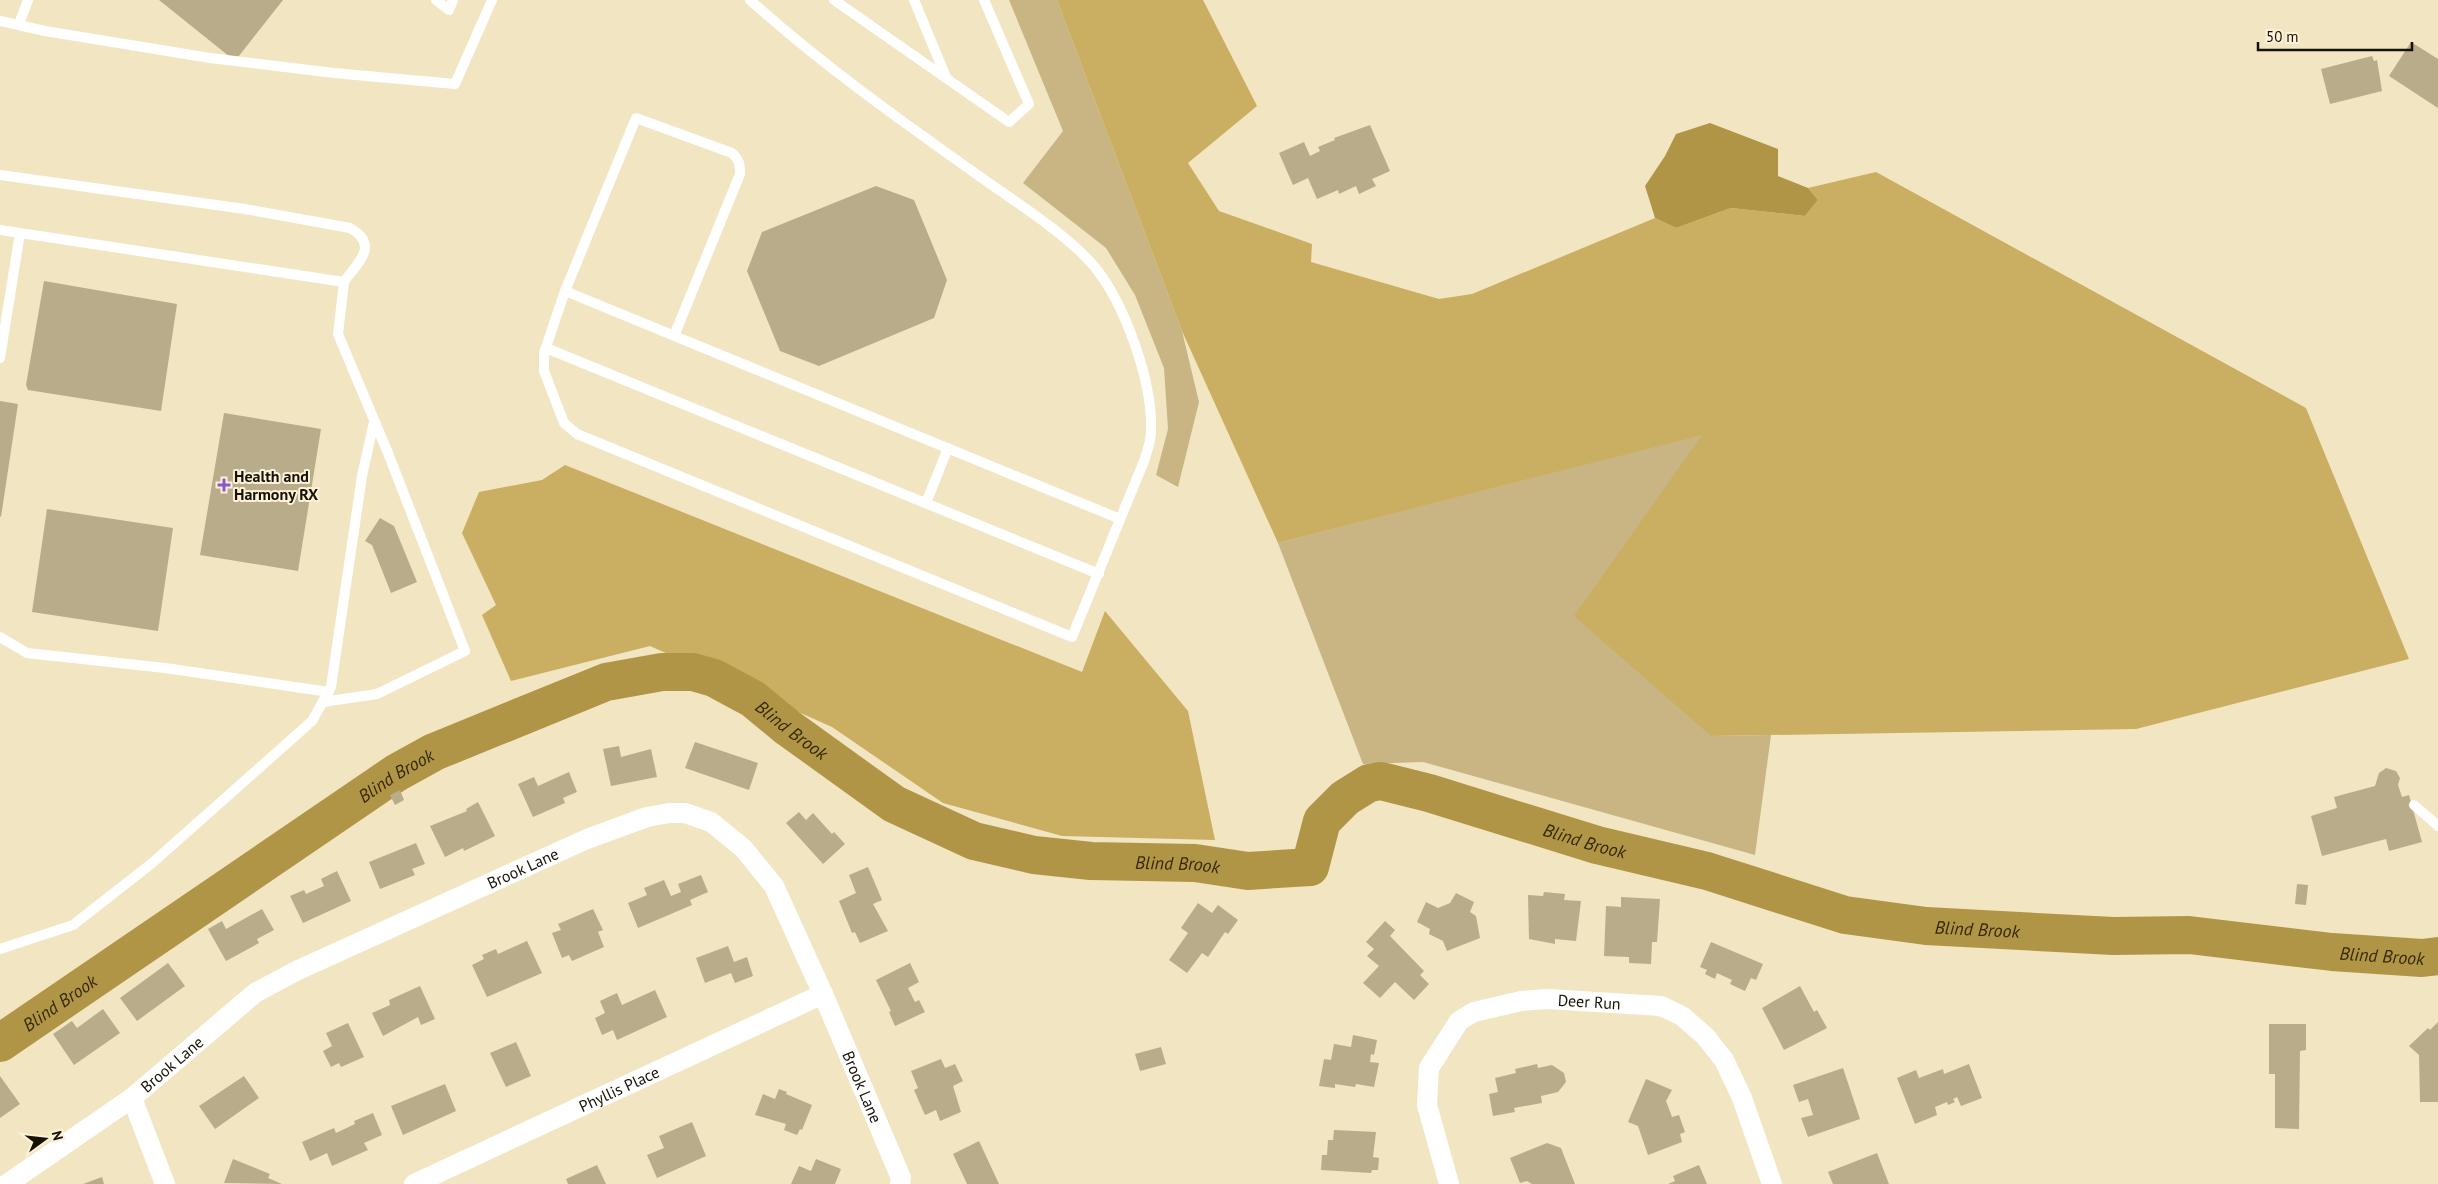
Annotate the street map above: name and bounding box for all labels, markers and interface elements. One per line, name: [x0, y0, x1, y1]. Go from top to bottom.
scale bar: [2258, 20, 2412, 52]
text: 50 m: [2266, 27, 2299, 46]
place label: Health and Harmony RX: [234, 466, 318, 504]
marker: Health and Harmony RX: [218, 479, 230, 491]
water label: Blind Brook: [751, 695, 833, 765]
water label: Blind Brook: [353, 743, 438, 807]
water label: Blind Brook: [1541, 818, 1629, 863]
street label: Brook Lane: [484, 843, 562, 893]
water label: Blind Brook: [1135, 850, 1222, 878]
water label: Blind Brook: [1934, 915, 2021, 943]
water label: Blind Brook: [2339, 941, 2426, 970]
water label: Blind Brook: [18, 969, 102, 1036]
street label: Deer Run: [1557, 990, 1621, 1014]
street label: Brook Lane: [136, 1032, 207, 1096]
street label: Brook Lane: [838, 1048, 886, 1126]
street label: Phyllis Place: [576, 1062, 662, 1116]
north arrow: [20, 1114, 70, 1164]
text: N: [48, 1129, 67, 1142]

